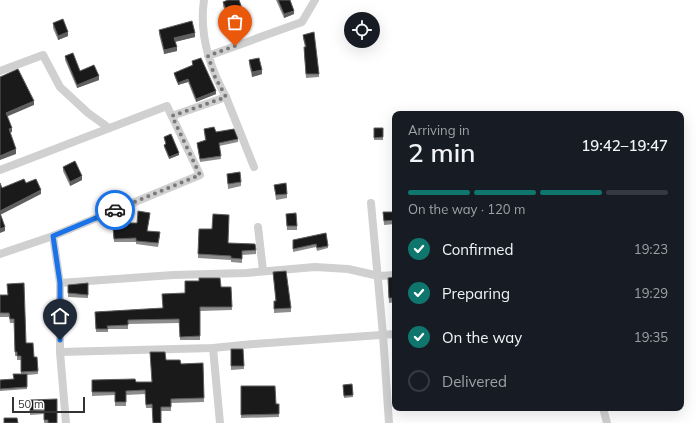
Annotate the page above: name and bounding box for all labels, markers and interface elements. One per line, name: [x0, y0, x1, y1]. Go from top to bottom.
pin: [218, 5, 252, 46]
icon: bag: [224, 11, 246, 33]
map controls: [344, 12, 380, 48]
button: locate: [344, 12, 380, 48]
text: Arriving in: [408, 122, 470, 138]
text: 2 min: [408, 136, 476, 169]
text: 19:42–19:47: [581, 136, 668, 155]
courier: [95, 190, 135, 230]
icon: car: [104, 199, 126, 221]
text: On the way · 120 m: [408, 201, 525, 217]
icon: check: [408, 238, 430, 260]
text: Confirmed: [442, 240, 513, 259]
text: 19:23: [634, 241, 668, 257]
icon: check: [408, 282, 430, 304]
text: Preparing: [442, 284, 510, 303]
text: 19:29: [634, 285, 668, 301]
pin: [43, 299, 77, 340]
icon: home: [49, 305, 71, 327]
icon: check: [408, 326, 430, 348]
text: On the way: [442, 328, 522, 347]
text: 19:35: [634, 329, 668, 345]
text: Delivered: [442, 372, 507, 391]
scale bar: [12, 395, 85, 414]
text: 50 m: [18, 397, 44, 411]

